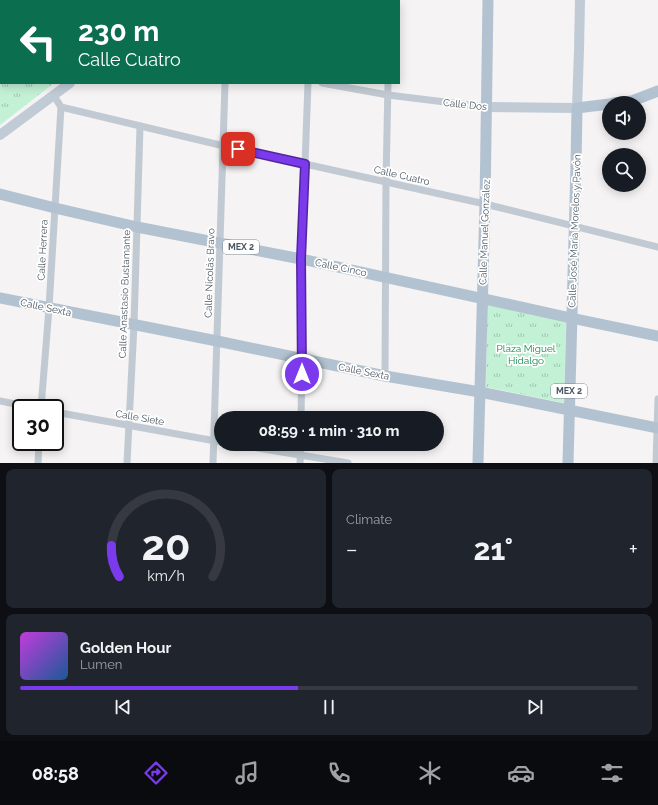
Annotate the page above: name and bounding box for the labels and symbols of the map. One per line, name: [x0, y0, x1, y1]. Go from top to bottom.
street label: Calle Dos: [442, 97, 488, 112]
pin: [221, 132, 255, 166]
street label: Calle José María Morelos y Pavón: [566, 154, 583, 308]
street label: Calle Cuatro: [373, 164, 431, 187]
street label: Calle Manuel González: [477, 179, 492, 285]
street label: Calle Herrera: [35, 219, 50, 281]
street label: Calle Nicolás Bravo: [202, 228, 217, 318]
street label: Calle Anastasio Bustamante: [117, 229, 132, 359]
road number: MEX 2: [223, 240, 259, 254]
street label: Calle Cinco: [314, 257, 368, 278]
street label: Calle Sexta: [19, 297, 72, 318]
park label: Plaza Miguel Hidalgo: [497, 343, 556, 366]
position arrow: [281, 353, 323, 395]
street label: Calle Sexta: [337, 361, 390, 382]
road number: MEX 2: [551, 384, 587, 398]
speed limit sign: 30: [12, 399, 64, 451]
street label: Calle Siete: [115, 408, 165, 427]

